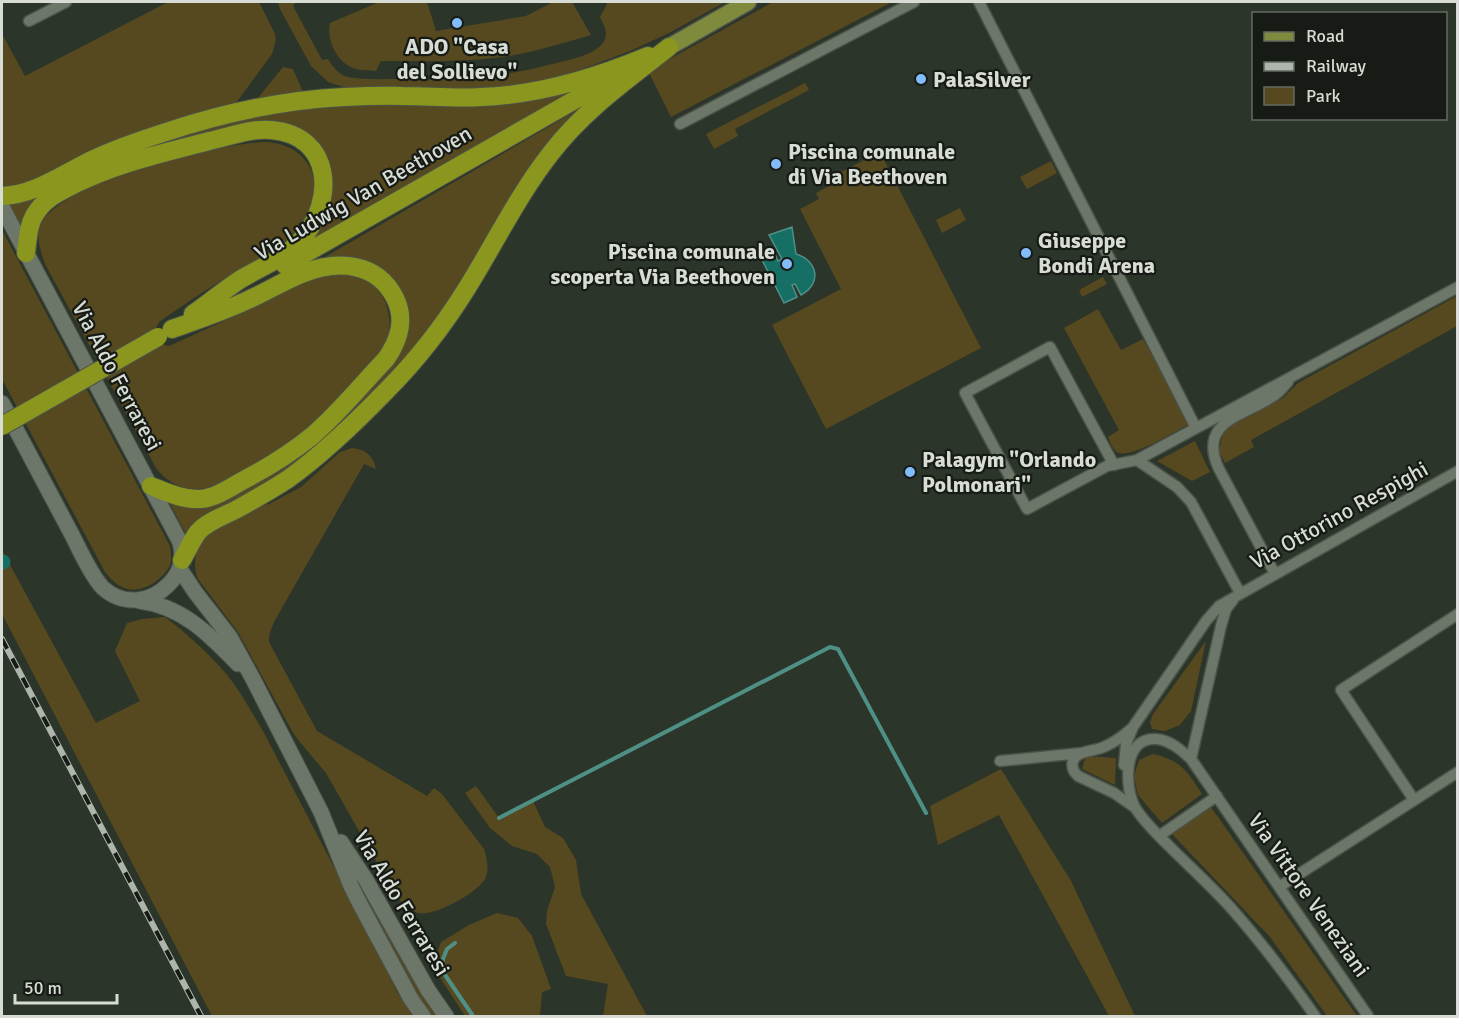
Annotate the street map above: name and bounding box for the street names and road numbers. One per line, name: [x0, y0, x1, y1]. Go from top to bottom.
street label: Via Ludwig Van Beethoven: [249, 120, 477, 266]
street label: Via Aldo Ferraresi: [66, 297, 168, 455]
street label: Via Ottorino Respighi: [1245, 455, 1433, 575]
street label: Via Vittore Veneziani: [1242, 808, 1376, 982]
street label: Via Aldo Ferraresi: [348, 825, 456, 981]

